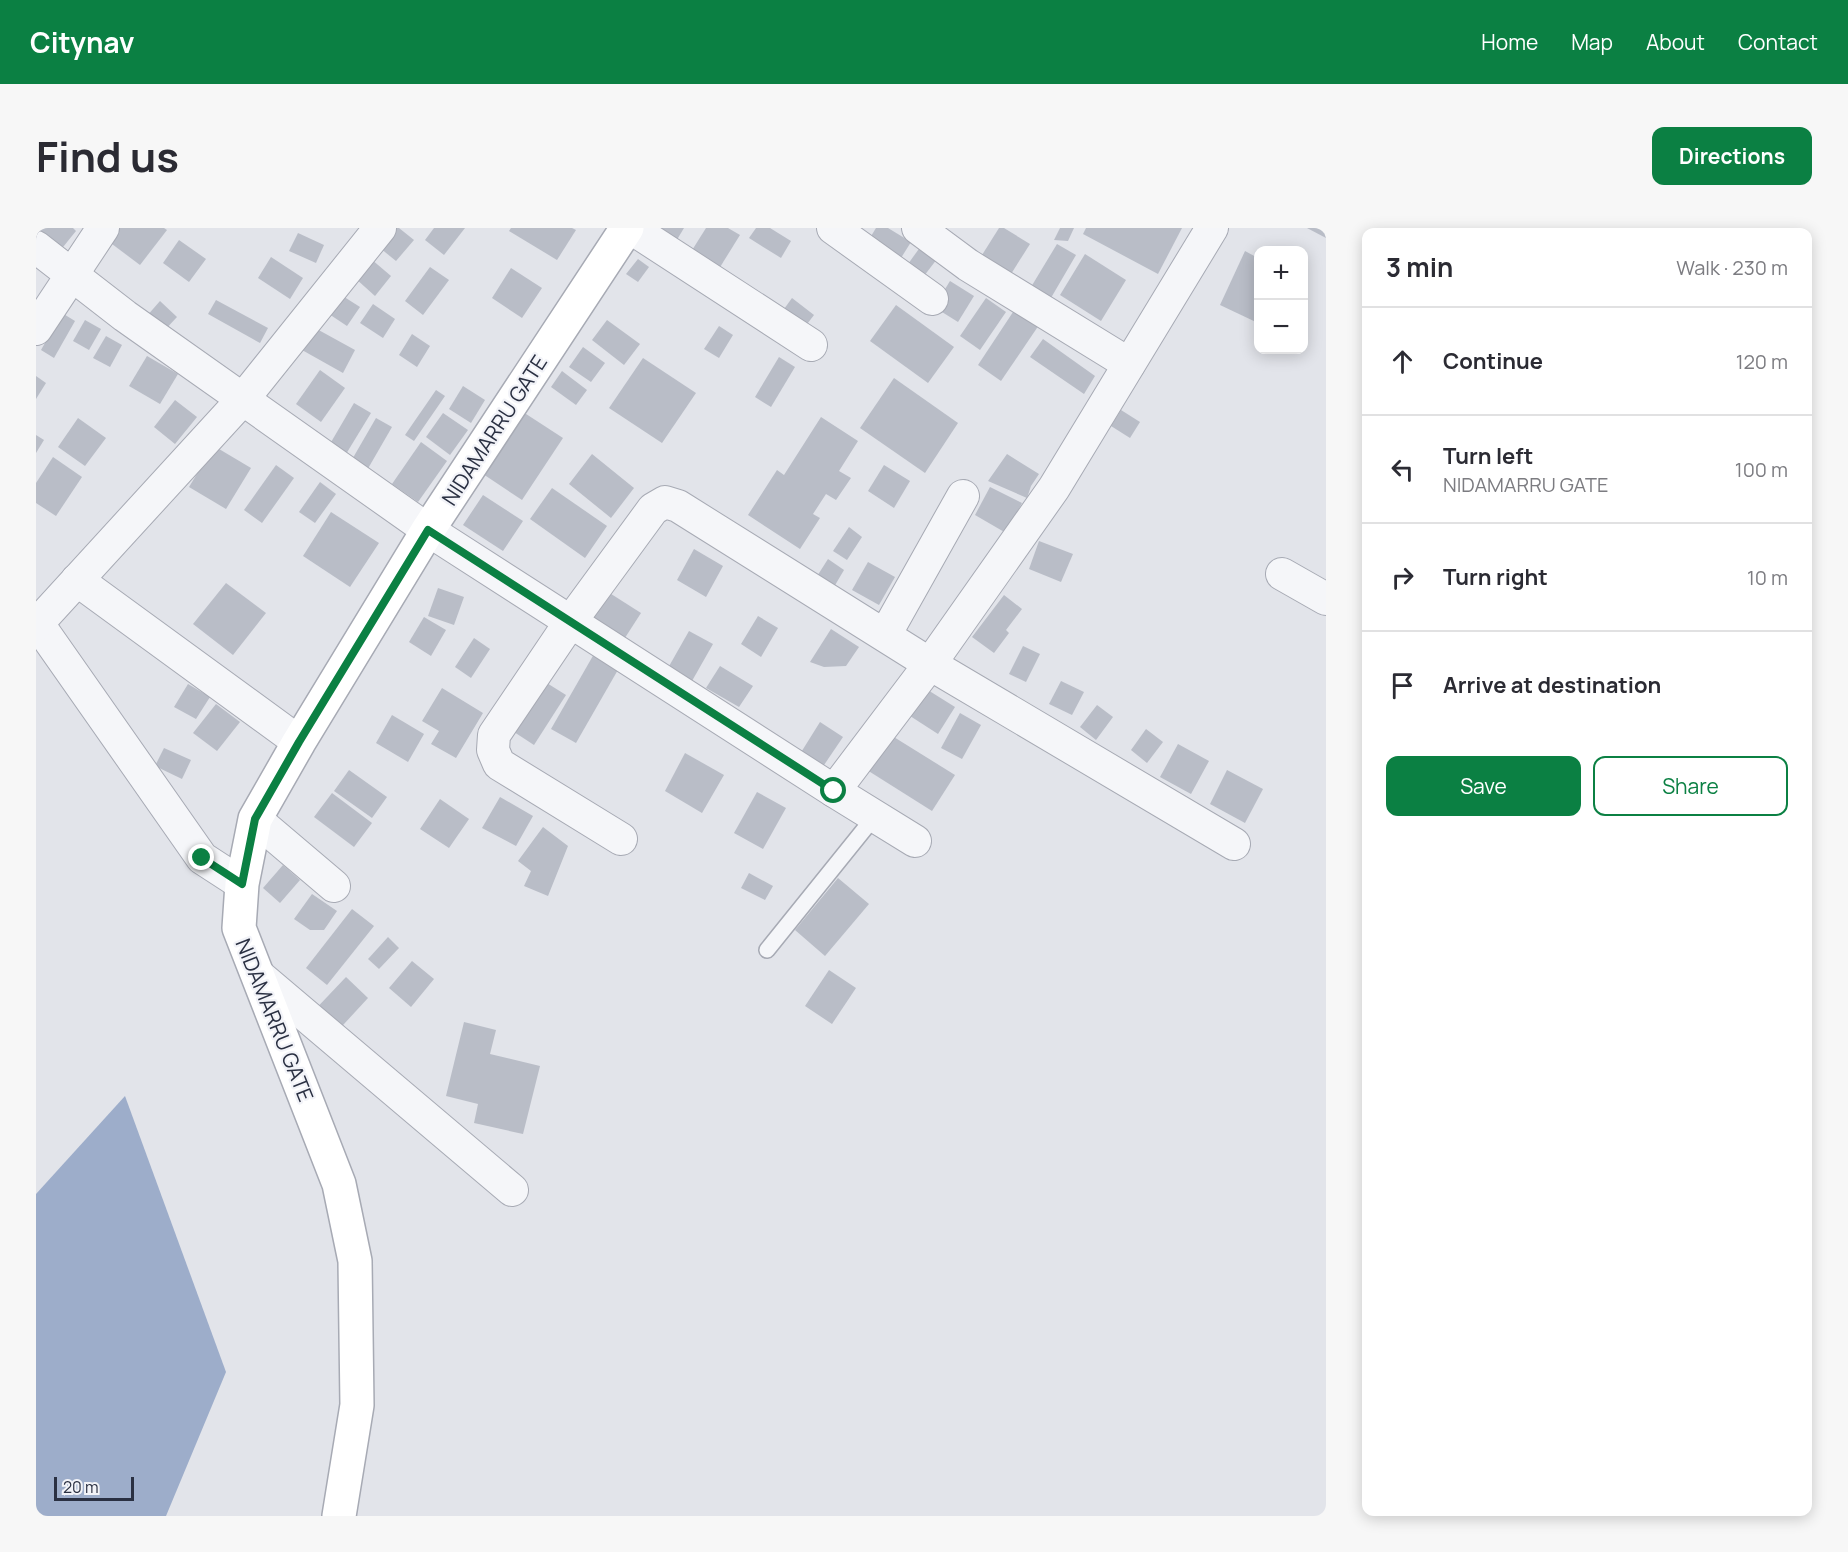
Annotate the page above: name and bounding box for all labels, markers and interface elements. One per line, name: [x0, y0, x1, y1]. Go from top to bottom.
text: Citynav: [30, 23, 134, 61]
text: Home: [1481, 28, 1538, 56]
text: Map: [1571, 28, 1613, 56]
text: About: [1646, 28, 1705, 56]
text: Contact: [1738, 28, 1818, 56]
text: Find us: [36, 127, 179, 185]
button: Directions: [1652, 127, 1812, 185]
map controls: [1254, 246, 1308, 354]
button: +: [1254, 246, 1308, 300]
text: 3 min: [1386, 249, 1453, 285]
text: Walk · 230 m: [1676, 254, 1788, 281]
button: −: [1254, 300, 1308, 354]
icon: ahead: [1386, 345, 1419, 378]
text: Continue: [1443, 346, 1543, 376]
text: 120 m: [1736, 348, 1788, 375]
street label: NIDAMARRU GATE: [435, 350, 553, 510]
text: Turn left: [1443, 441, 1533, 471]
icon: left: [1386, 453, 1419, 486]
text: 100 m: [1735, 456, 1788, 483]
text: NIDAMARRU GATE: [1443, 471, 1608, 498]
icon: right: [1386, 561, 1419, 594]
text: Turn right: [1443, 562, 1548, 592]
text: 10 m: [1747, 564, 1788, 591]
icon: arrive: [1386, 669, 1419, 702]
text: Arrive at destination: [1443, 670, 1661, 700]
button: Save: [1386, 756, 1581, 816]
button: Share: [1593, 756, 1788, 816]
route start: [820, 777, 846, 803]
route end: [188, 844, 214, 870]
street label: NIDAMARRU GATE: [230, 934, 320, 1106]
scale bar: [54, 1474, 134, 1502]
text: 20 m: [63, 1476, 99, 1498]

